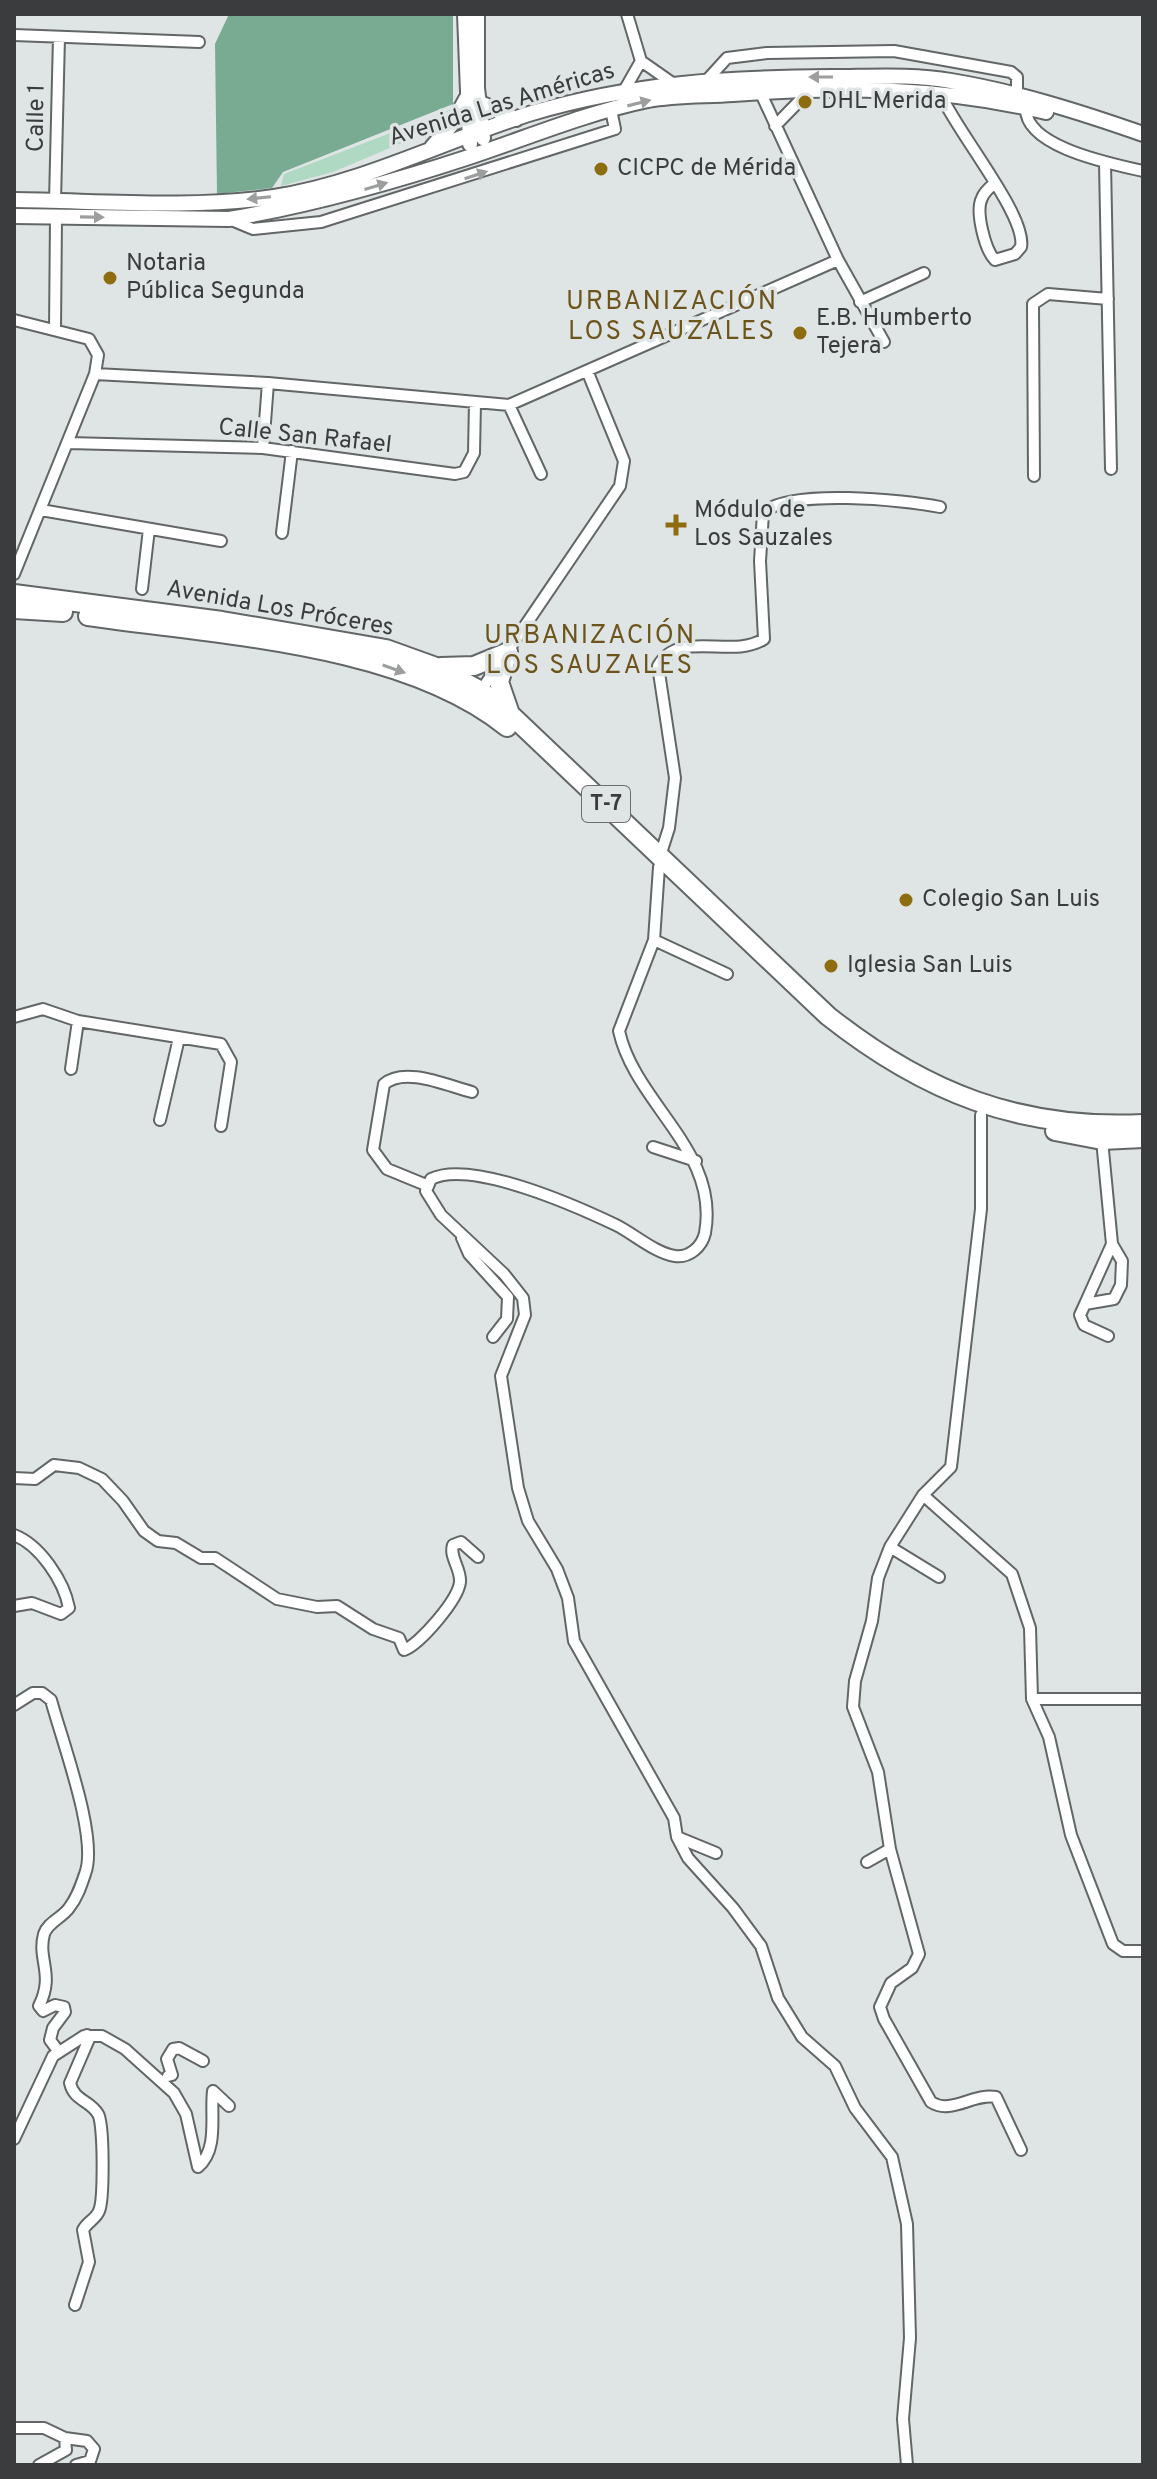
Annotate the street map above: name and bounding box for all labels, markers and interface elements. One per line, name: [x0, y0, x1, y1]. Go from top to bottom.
street label: Avenida Las Américas: [385, 56, 619, 154]
one-way arrow: [808, 71, 833, 83]
street label: Calle 1: [21, 84, 53, 152]
place label: DHL Merida: [821, 87, 946, 117]
marker: DHL Merida: [796, 93, 814, 111]
one-way arrow: [627, 96, 652, 108]
place label: CICPC de Mérida: [617, 154, 796, 184]
marker: CICPC de Mérida: [592, 160, 610, 178]
one-way arrow: [464, 168, 488, 180]
one-way arrow: [364, 179, 388, 191]
one-way arrow: [246, 192, 271, 205]
one-way arrow: [80, 211, 105, 224]
place label: Notaria Pública Segunda: [126, 249, 305, 307]
marker: Notaria Pública Segunda: [101, 269, 119, 287]
district label: URBANIZACIÓN LOS SAUZALES: [566, 284, 778, 349]
place label: E.B. Humberto Tejera: [816, 304, 972, 362]
marker: E.B. Humberto Tejera: [791, 324, 809, 342]
street label: Calle San Rafael: [217, 413, 393, 461]
place label: Módulo de Los Sauzales: [694, 496, 833, 554]
marker: Módulo de Los Sauzales: [665, 514, 687, 536]
street label: Avenida Los Próceres: [164, 574, 396, 644]
district label: URBANIZACIÓN LOS SAUZALES: [484, 618, 696, 683]
one-way arrow: [383, 664, 407, 676]
road number: T-7: [582, 786, 630, 822]
place label: Colegio San Luis: [922, 885, 1100, 915]
marker: Colegio San Luis: [897, 891, 915, 909]
place label: Iglesia San Luis: [847, 951, 1013, 981]
marker: Iglesia San Luis: [822, 957, 840, 975]

